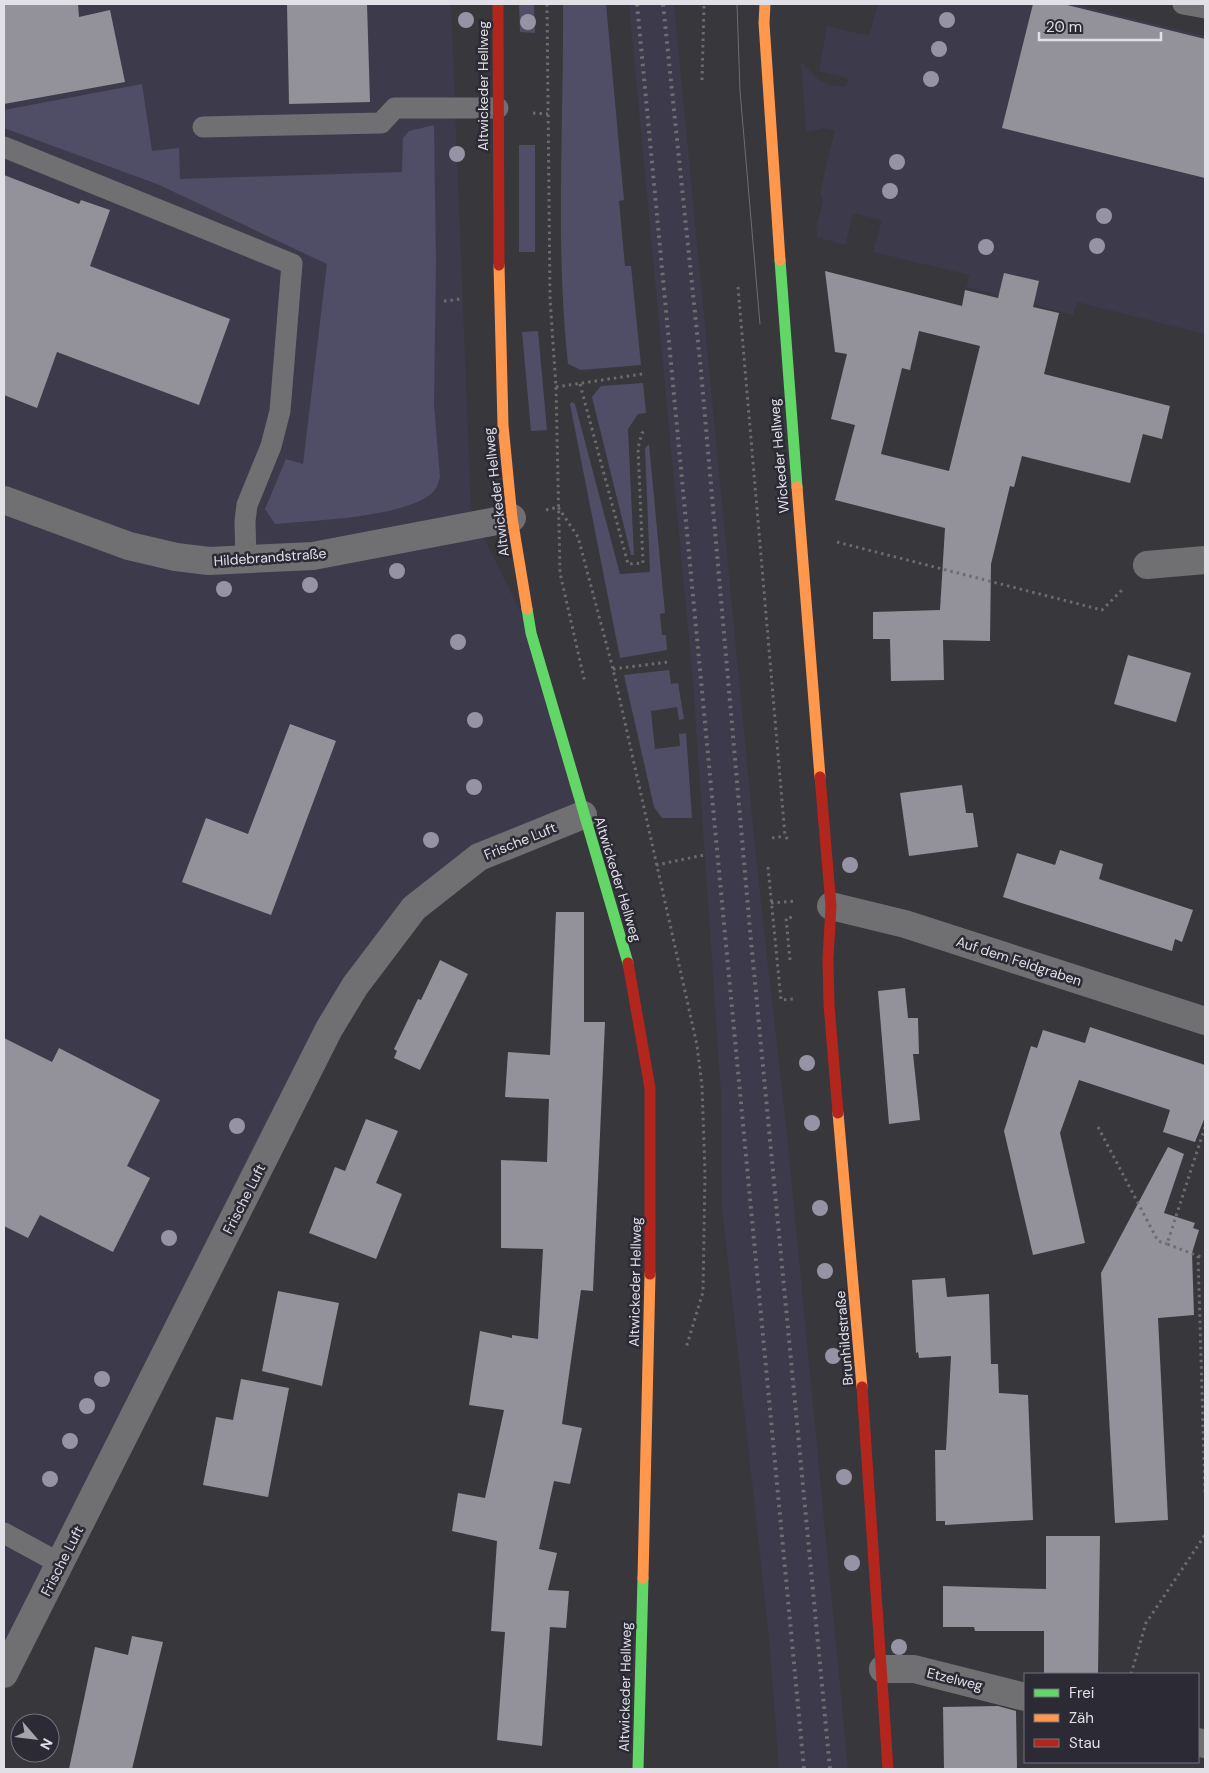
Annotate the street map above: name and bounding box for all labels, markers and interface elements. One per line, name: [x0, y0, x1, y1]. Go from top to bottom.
scale bar: [1039, 10, 1162, 42]
text: 20 m: [1046, 17, 1082, 37]
street label: Altwickeder Hellweg: [474, 21, 492, 151]
street label: Wickeder Hellweg: [765, 398, 793, 514]
street label: Altwickeder Hellweg: [479, 426, 513, 558]
street label: Hildebrandstraße: [213, 544, 327, 570]
street label: Altwickeder Hellweg: [590, 814, 646, 944]
street label: Frische Luft: [481, 818, 559, 864]
street label: Auf dem Feldgraben: [954, 932, 1084, 990]
street label: Frische Luft: [219, 1161, 269, 1237]
street label: Altwickeder Hellweg: [625, 1217, 645, 1347]
street label: Brunhildstraße: [831, 1290, 857, 1386]
street label: Frische Luft: [37, 1523, 87, 1599]
street label: Altwickeder Hellweg: [615, 1622, 635, 1752]
street label: Etzelweg: [925, 1663, 985, 1695]
legend: [1024, 1673, 1199, 1763]
text: Frei: [1069, 1683, 1094, 1703]
text: Zäh: [1069, 1708, 1094, 1728]
north arrow: [10, 1713, 60, 1763]
text: Stau: [1069, 1733, 1100, 1753]
text: N: [36, 1735, 57, 1753]

